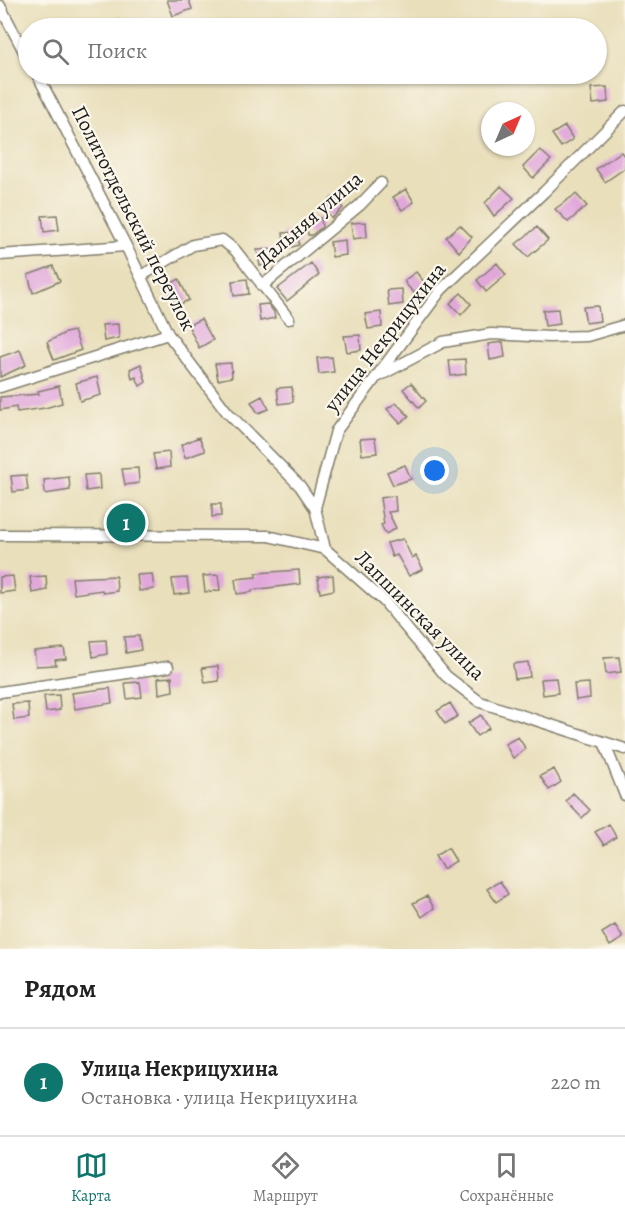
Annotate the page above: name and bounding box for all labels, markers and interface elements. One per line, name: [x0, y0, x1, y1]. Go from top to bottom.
search box: [18, 18, 607, 84]
icon: search: [39, 35, 72, 68]
text: Поиск: [87, 36, 147, 66]
street label: Политотдельский переулок: [65, 101, 203, 335]
north arrow: [481, 102, 535, 156]
street label: Дальняя улица: [250, 165, 369, 273]
street label: улица Некрицухина: [317, 256, 452, 418]
your location: [420, 456, 449, 485]
pin: 1: [106, 500, 146, 546]
street label: Лапшинская улица: [349, 544, 492, 687]
text: Рядом: [24, 971, 96, 1006]
text: Улица Некрицухина: [81, 1054, 278, 1084]
text: 1: [40, 1069, 47, 1096]
text: 220 m: [551, 1069, 601, 1096]
text: Остановка · улица Некрицухина: [81, 1084, 358, 1111]
tab: Карта: [71, 1149, 111, 1207]
tab: Маршрут: [253, 1149, 318, 1207]
tab: Сохранённые: [460, 1149, 554, 1207]

